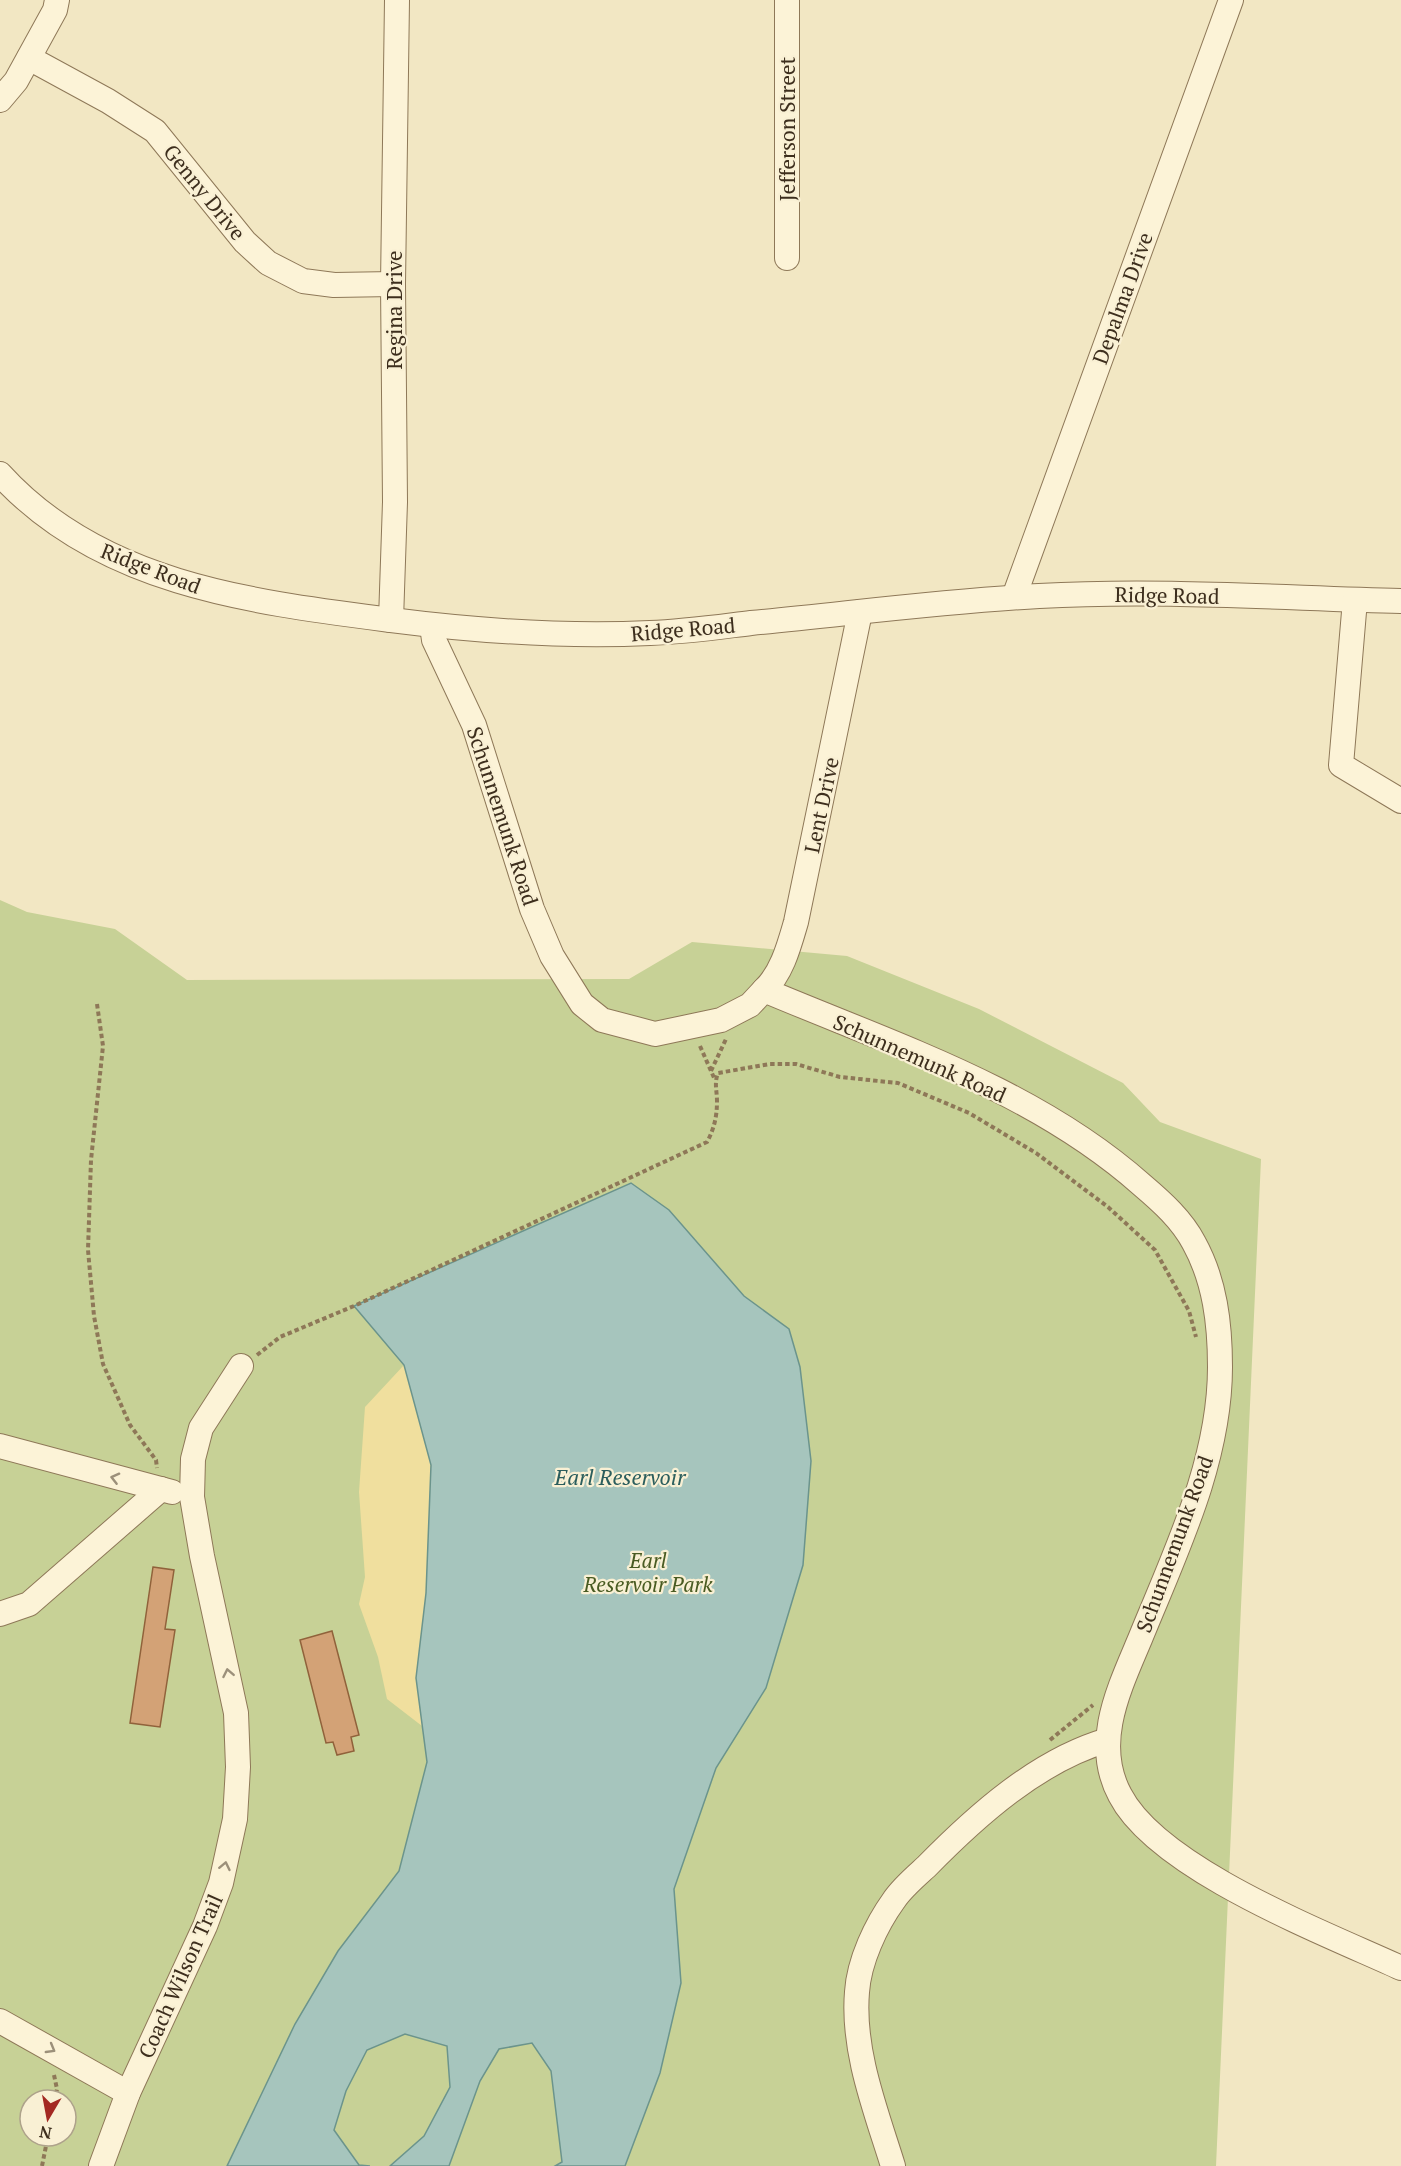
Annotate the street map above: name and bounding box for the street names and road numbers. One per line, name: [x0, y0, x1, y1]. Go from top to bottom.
street label: Jefferson Street: [773, 56, 801, 201]
street label: Genny Drive: [158, 138, 252, 246]
street label: Depalma Drive: [1085, 228, 1159, 368]
street label: Regina Drive: [380, 250, 408, 370]
street label: Ridge Road: [97, 536, 205, 600]
street label: Ridge Road: [1114, 580, 1220, 610]
street label: Ridge Road: [630, 610, 737, 648]
street label: Schunnemunk Road: [461, 723, 545, 909]
street label: Lent Drive: [797, 754, 845, 856]
street label: Schunnemunk Road: [829, 1007, 1011, 1109]
street label: Schunnemunk Road: [1129, 1451, 1219, 1636]
street label: Coach Wilson Trail: [131, 1890, 229, 2062]

